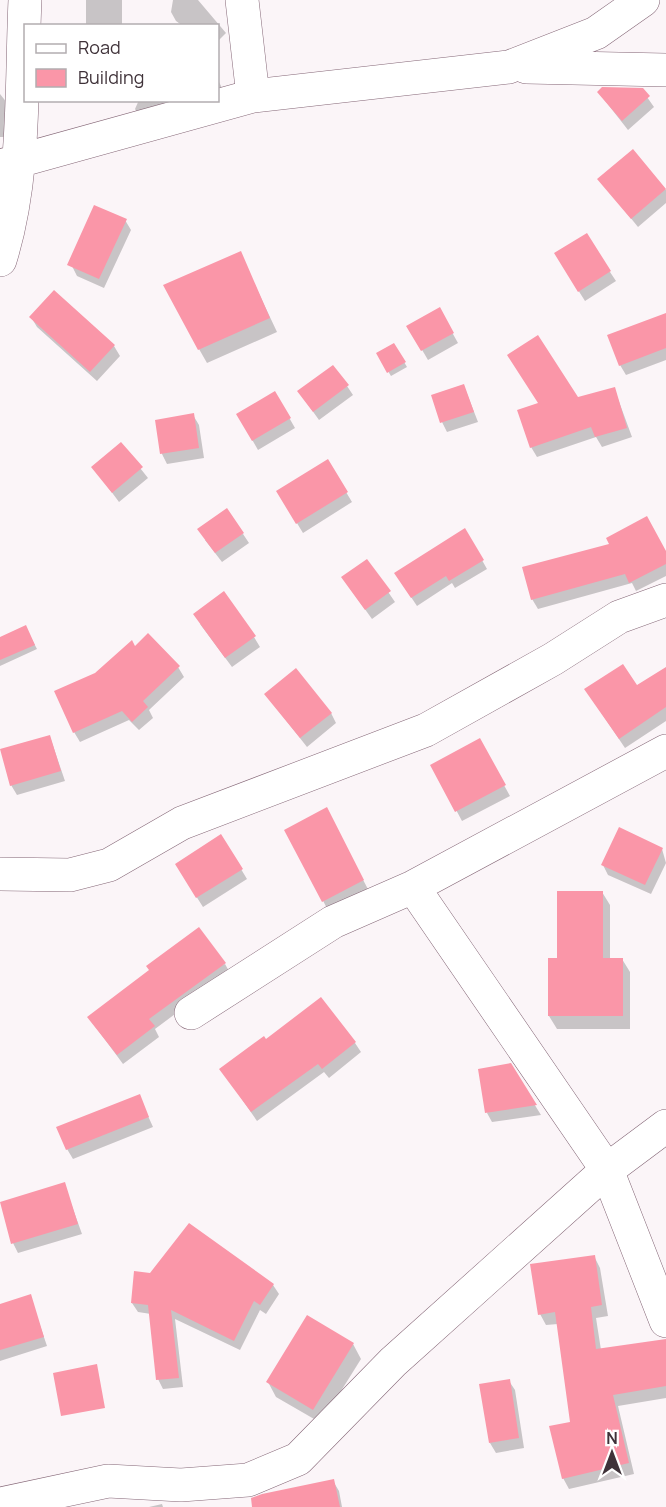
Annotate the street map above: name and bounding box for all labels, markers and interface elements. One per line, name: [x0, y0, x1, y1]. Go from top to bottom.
legend: [24, 24, 219, 102]
text: Road: [78, 35, 121, 59]
text: Building: [78, 65, 144, 89]
north arrow: [582, 1423, 642, 1483]
text: N: [606, 1427, 618, 1449]

